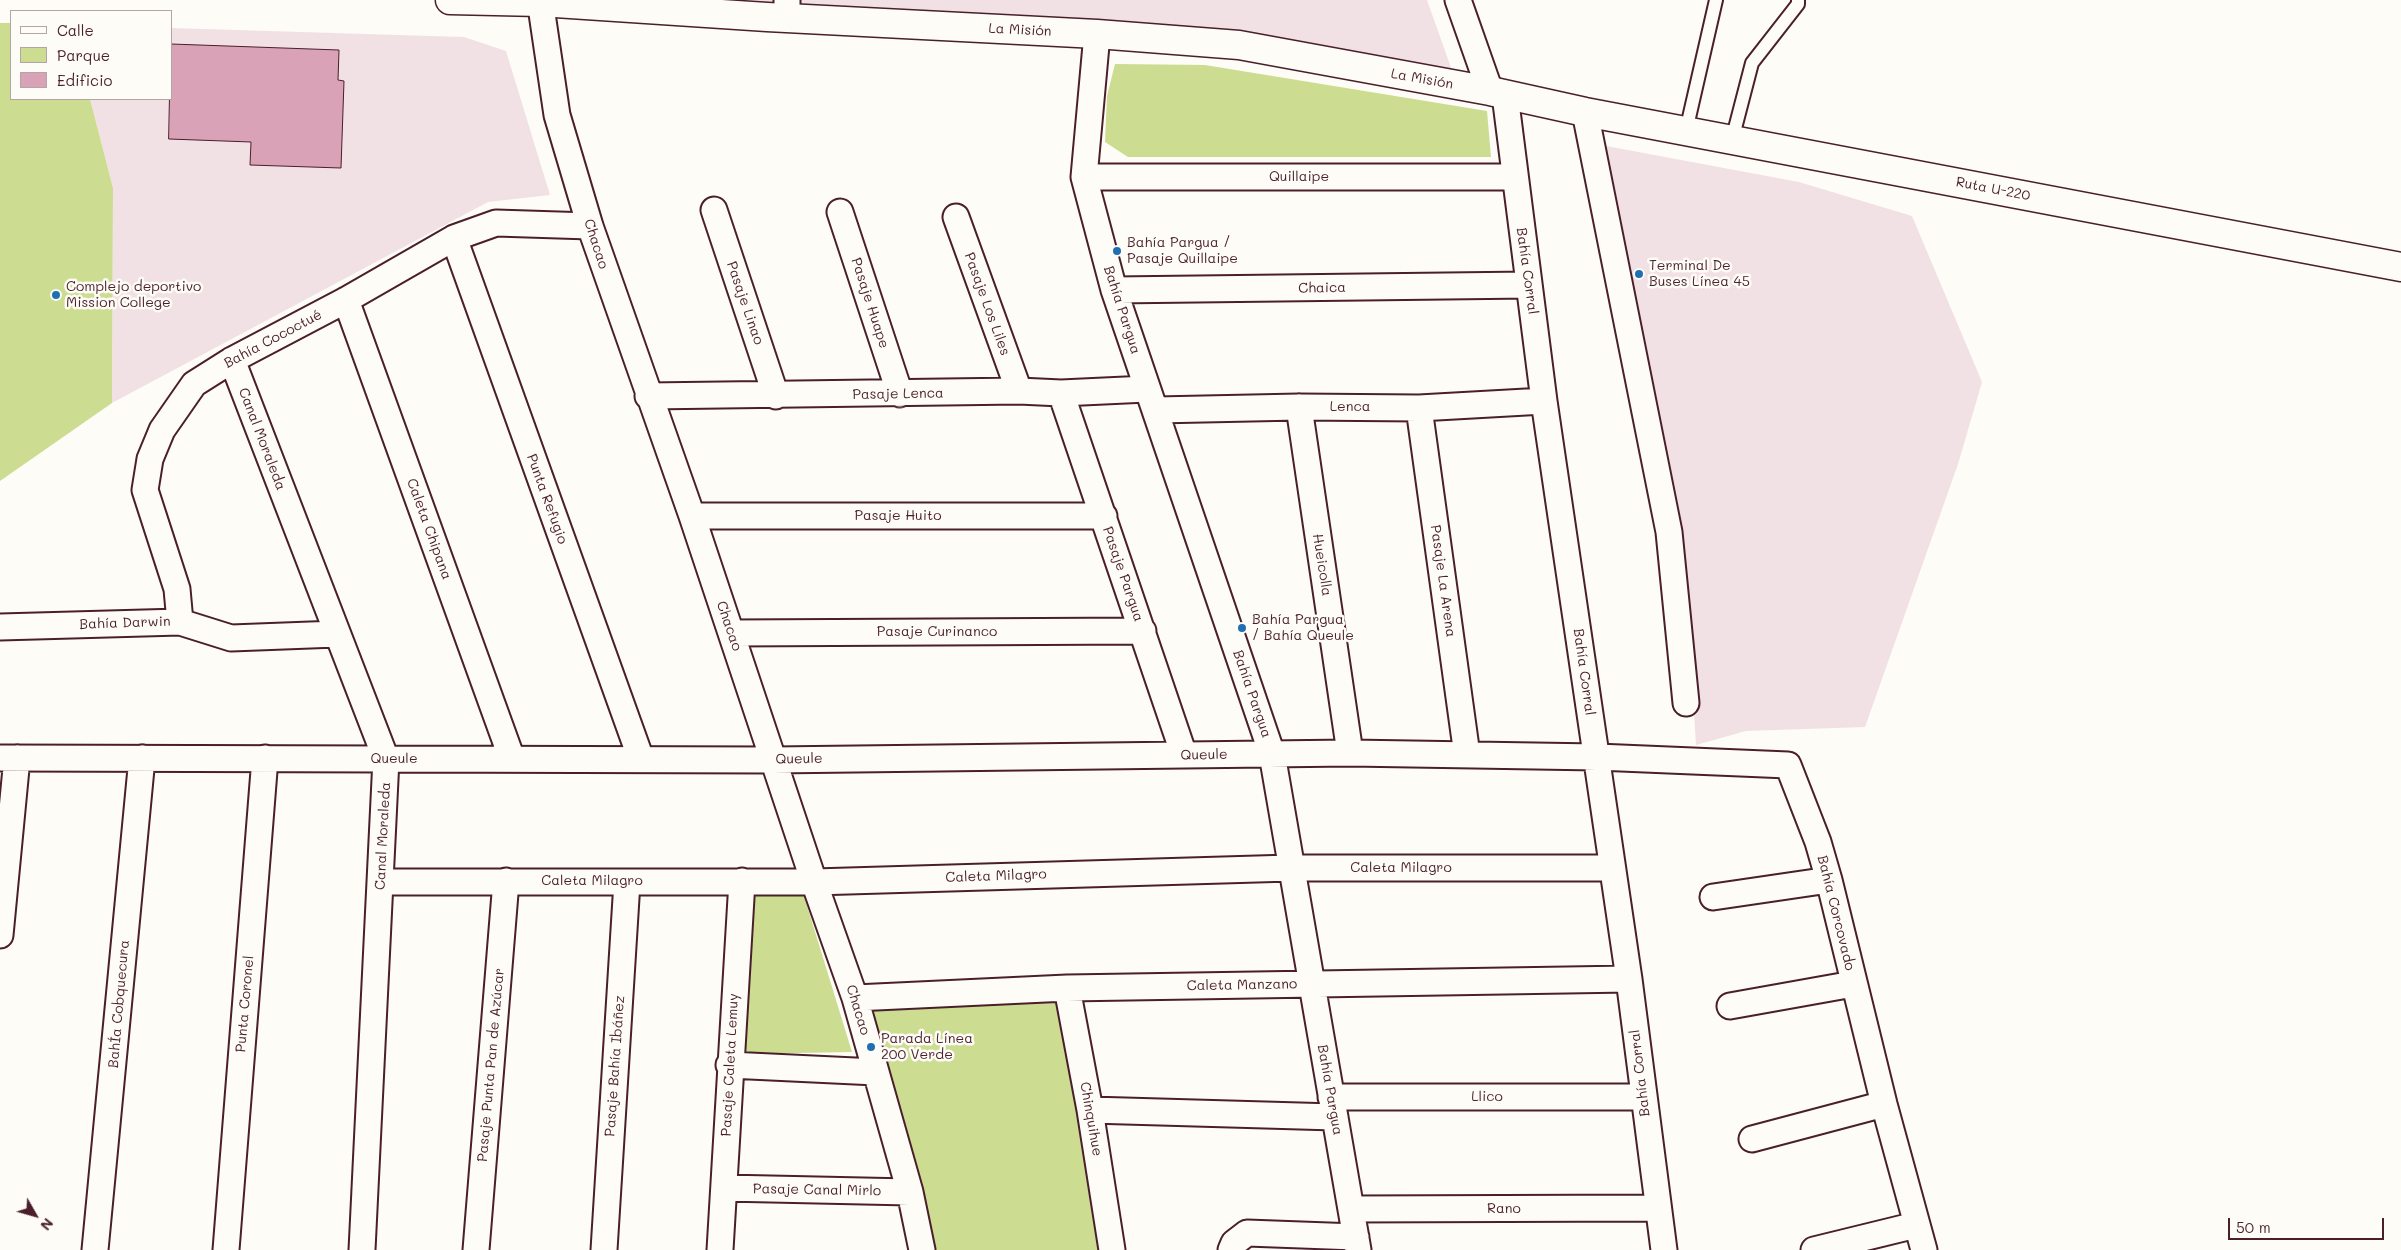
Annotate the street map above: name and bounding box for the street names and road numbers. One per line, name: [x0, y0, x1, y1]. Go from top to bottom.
street label: La Misión: [988, 20, 1052, 40]
street label: La Misión: [1389, 65, 1455, 93]
street label: Quillaipe: [1269, 169, 1329, 185]
street label: Ruta U-220: [1954, 174, 2032, 204]
street label: Chacao: [580, 217, 612, 271]
street label: Bahía Corral: [1513, 227, 1541, 315]
street label: Pasaje Los Liles: [961, 250, 1013, 358]
street label: Pasaje Huape: [847, 256, 893, 350]
street label: Pasaje Linao: [723, 259, 767, 347]
street label: Bahía Pargua: [1100, 264, 1144, 356]
street label: Chaica: [1298, 279, 1346, 297]
street label: Bahía Cococtué: [221, 306, 325, 372]
street label: Canal Moraleda: [235, 385, 289, 493]
street label: Pasaje Lenca: [852, 385, 944, 403]
street label: Lenca: [1330, 399, 1370, 415]
street label: Punta Refugio: [523, 452, 571, 546]
street label: Caleta Chipana: [403, 476, 455, 582]
street label: Pasaje Huito: [854, 508, 942, 524]
street label: Pasaje Pargua: [1099, 524, 1147, 624]
street label: Pasaje La Arena: [1427, 524, 1459, 638]
street label: Hueicolla: [1309, 533, 1335, 597]
street label: Chacao: [713, 599, 745, 653]
street label: Bahía Darwin: [79, 613, 171, 633]
street label: Pasaje Curinanco: [877, 624, 997, 640]
street label: Bahía Corral: [1570, 628, 1598, 716]
street label: Bahía Pargua: [1229, 648, 1275, 740]
street label: Queule: [1180, 746, 1228, 764]
street label: Queule: [775, 750, 823, 768]
street label: Queule: [370, 751, 418, 767]
street label: Canal Moraleda: [372, 782, 394, 890]
street label: Bahía Corcovado: [1814, 854, 1858, 972]
street label: Caleta Milagro: [1350, 860, 1452, 876]
street label: Caleta Milagro: [945, 866, 1047, 886]
street label: Caleta Milagro: [541, 873, 643, 889]
street label: BahÍa Cobquecura: [105, 939, 133, 1069]
street label: Punta Coronel: [232, 955, 258, 1053]
street label: Pasaje Punta Pan de Azúcar: [474, 967, 508, 1163]
street label: Caleta Manzano: [1187, 976, 1297, 994]
street label: Chacao: [842, 983, 874, 1037]
street label: Pasaje Caleta Lemuy: [718, 993, 742, 1137]
street label: Pasaje Bahía Ibáñez: [602, 995, 628, 1137]
street label: Bahía Corral: [1626, 1029, 1654, 1117]
street label: Bahía Pargua: [1314, 1043, 1346, 1137]
street label: Chinquihue: [1076, 1081, 1106, 1157]
street label: Llico: [1471, 1089, 1503, 1105]
street label: Pasaje Canal Mirlo: [753, 1180, 881, 1200]
street label: Rano: [1487, 1201, 1521, 1217]

